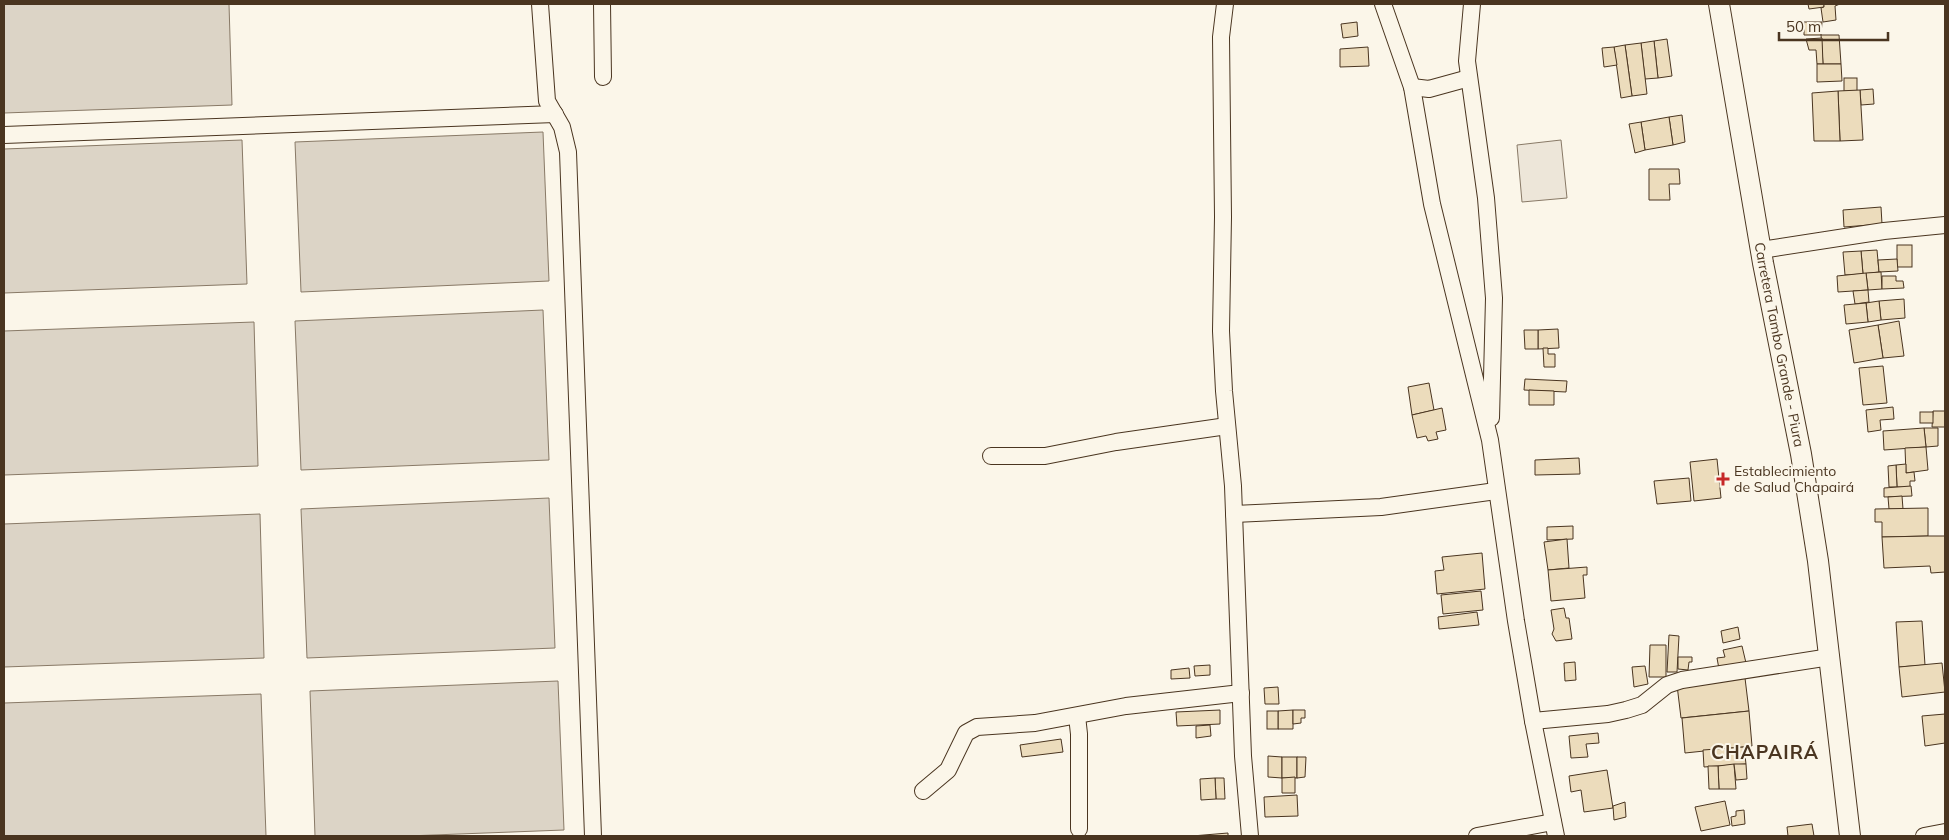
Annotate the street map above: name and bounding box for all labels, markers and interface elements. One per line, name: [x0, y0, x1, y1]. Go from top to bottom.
scale bar: [1779, 10, 1888, 42]
text: 50 m: [1786, 17, 1821, 36]
street label: Carretera Tambo Grande - Piura: [1751, 241, 1808, 449]
place label: Establecimiento de Salud Chapairá: [1734, 462, 1854, 496]
marker: Establecimiento de Salud Chapairá: [1716, 472, 1730, 486]
district label: CHAPAIRÁ: [1711, 740, 1819, 764]

